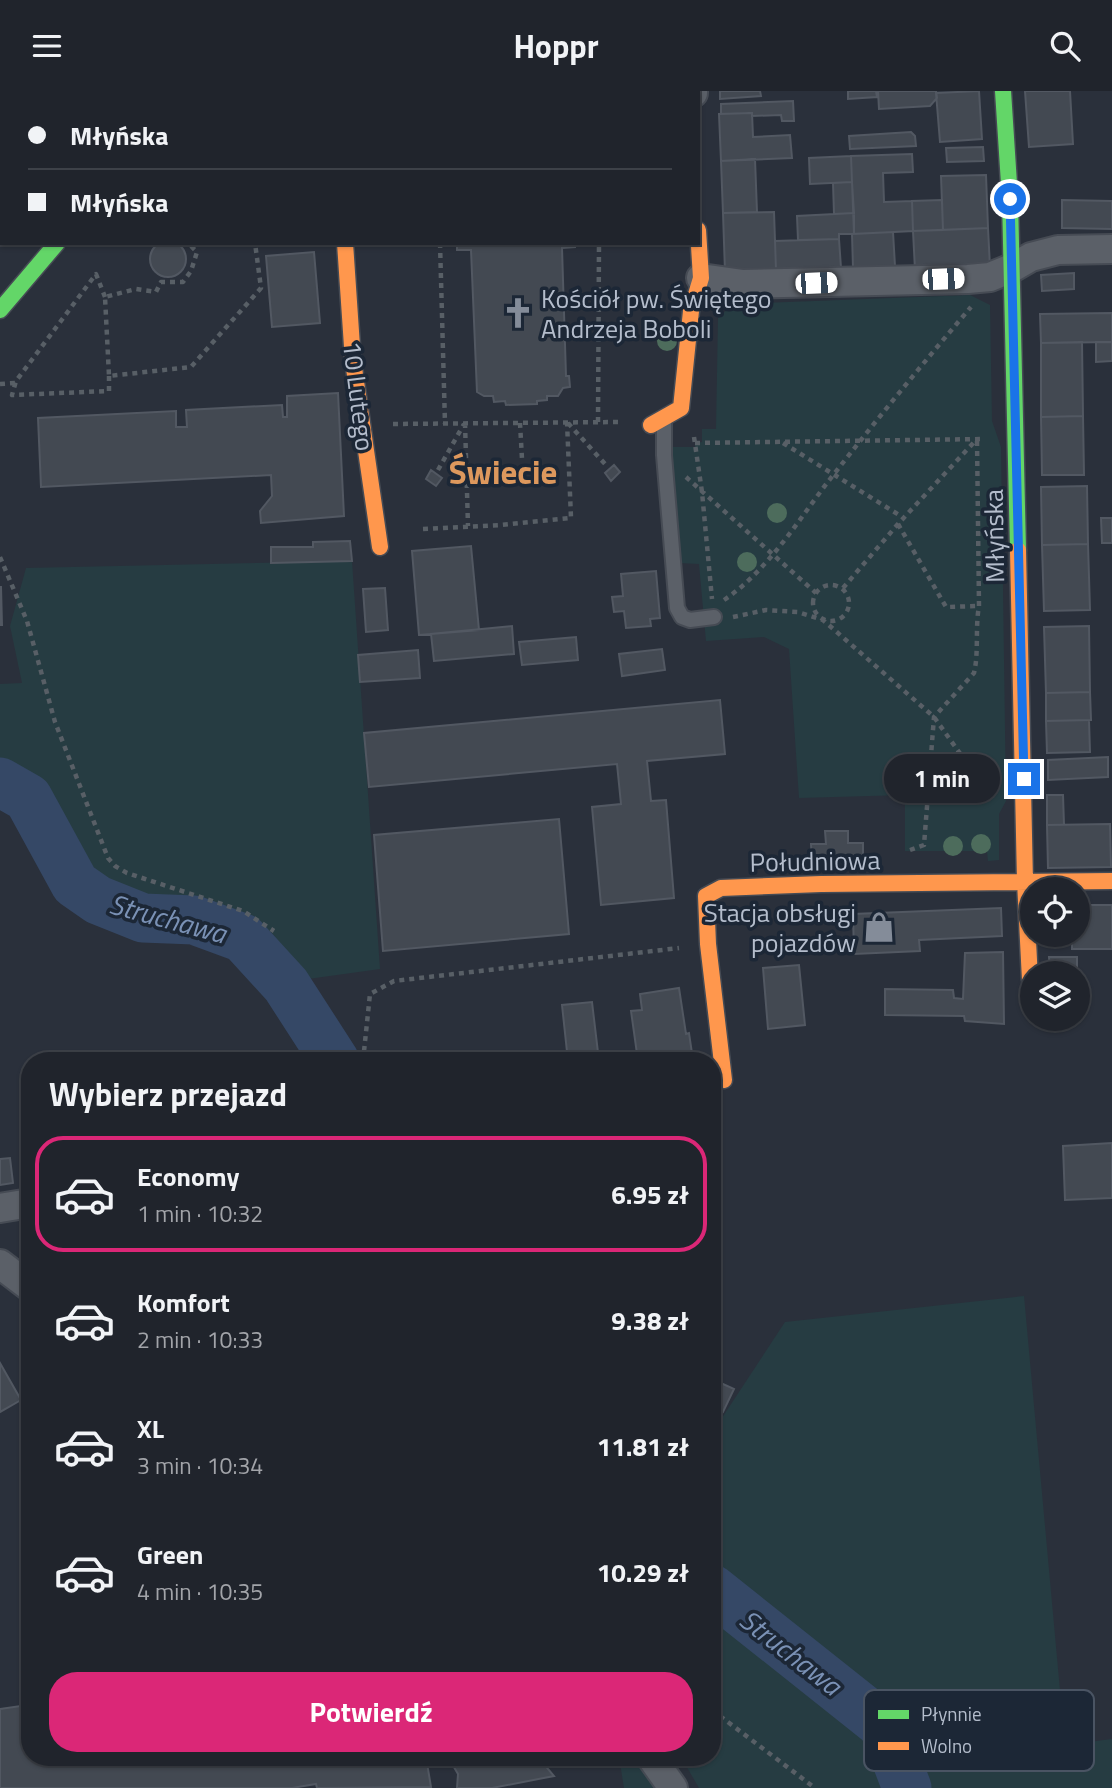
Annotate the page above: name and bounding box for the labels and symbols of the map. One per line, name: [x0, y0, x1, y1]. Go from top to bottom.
route start: [994, 183, 1026, 215]
car: [922, 268, 965, 290]
car: [795, 272, 838, 294]
place label: Kościół pw. Świętego Andrzeja Boboli: [541, 279, 772, 348]
church icon: Kościół pw. Świętego Andrzeja Boboli: [501, 296, 535, 330]
street label: 10 Lutego: [333, 339, 385, 453]
district label: Świecie: [449, 447, 557, 497]
street label: Młyńska: [974, 489, 1014, 583]
callout: 1 min: [884, 755, 1000, 803]
route end: [1008, 763, 1040, 795]
street label: Południowa: [749, 840, 881, 882]
water label: Struchawa: [105, 882, 233, 955]
place label: Stacja obsługi pojazdów: [704, 893, 856, 962]
shop icon: Stacja obsługi pojazdów: [862, 910, 896, 944]
water label: Struchawa: [731, 1598, 853, 1707]
legend: [864, 1690, 1094, 1771]
text: Płynnie: [921, 1699, 982, 1728]
text: Wolno: [921, 1731, 972, 1760]

